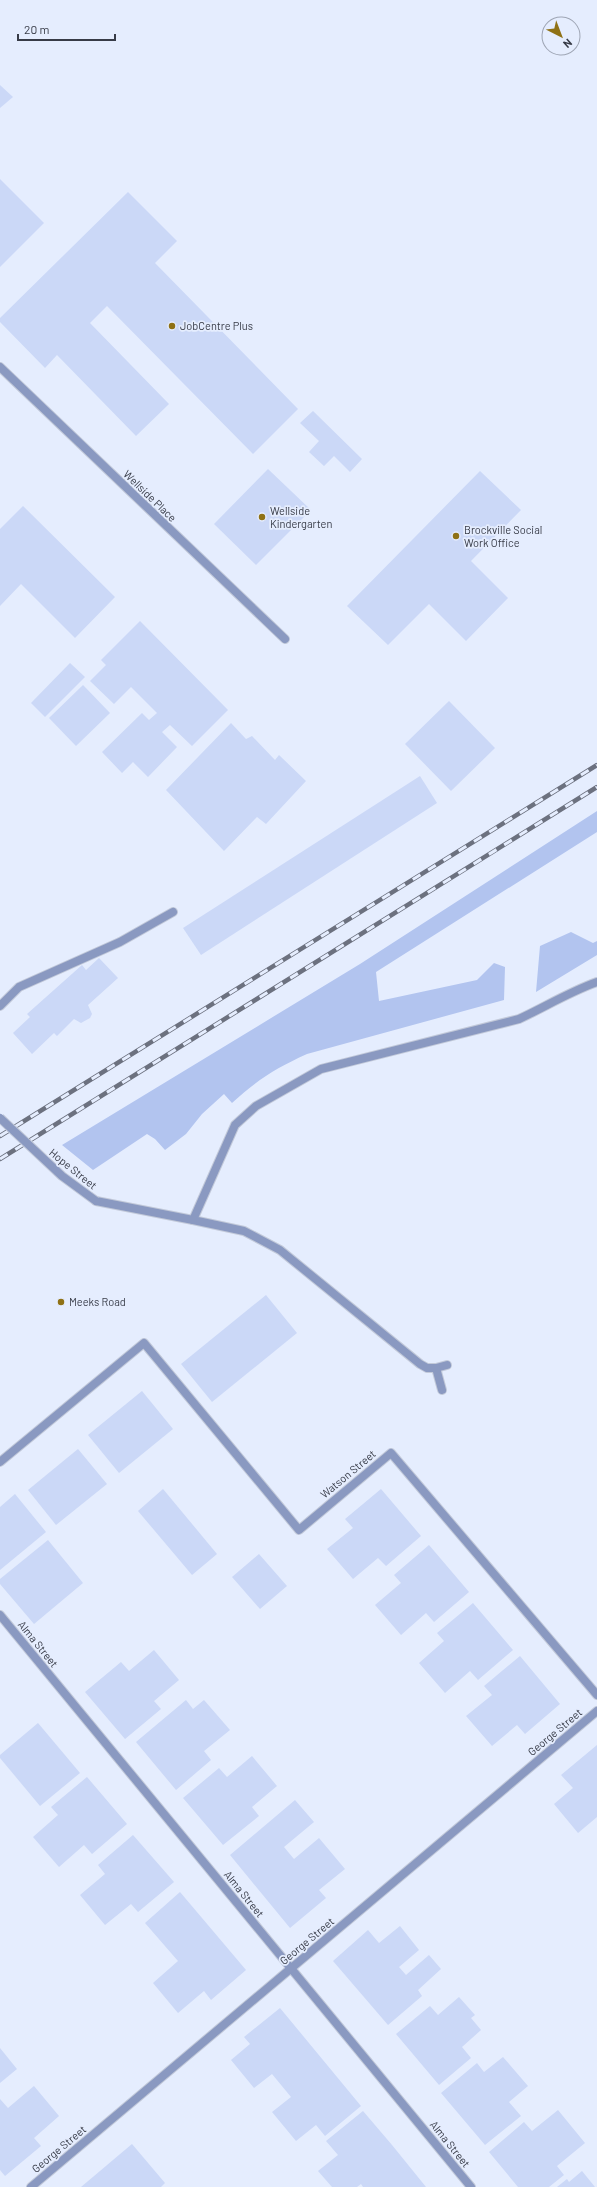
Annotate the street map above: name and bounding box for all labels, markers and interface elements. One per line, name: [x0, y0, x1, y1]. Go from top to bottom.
scale bar: [18, 16, 115, 42]
north arrow: [541, 16, 581, 56]
text: 20 m: [24, 22, 50, 36]
text: N: [561, 37, 575, 51]
place label: JobCentre Plus: [180, 319, 253, 332]
marker: JobCentre Plus: [167, 321, 177, 331]
street label: Wellside Place: [121, 467, 180, 524]
place label: Wellside Kindergarten: [270, 504, 332, 530]
marker: Wellside Kindergarten: [257, 512, 267, 522]
place label: Brockville Social Work Office: [464, 523, 542, 549]
marker: Brockville Social Work Office: [451, 531, 461, 541]
street label: Hope Street: [47, 1146, 100, 1192]
place label: Meeks Road: [69, 1295, 126, 1308]
marker: Meeks Road: [56, 1297, 66, 1307]
street label: Watson Street: [317, 1447, 378, 1501]
street label: Alma Street: [16, 1618, 61, 1670]
street label: George Street: [525, 1705, 584, 1758]
street label: Alma Street: [222, 1868, 267, 1920]
street label: George Street: [277, 1914, 336, 1967]
street label: Alma Street: [428, 2118, 473, 2170]
street label: George Street: [29, 2122, 88, 2175]

